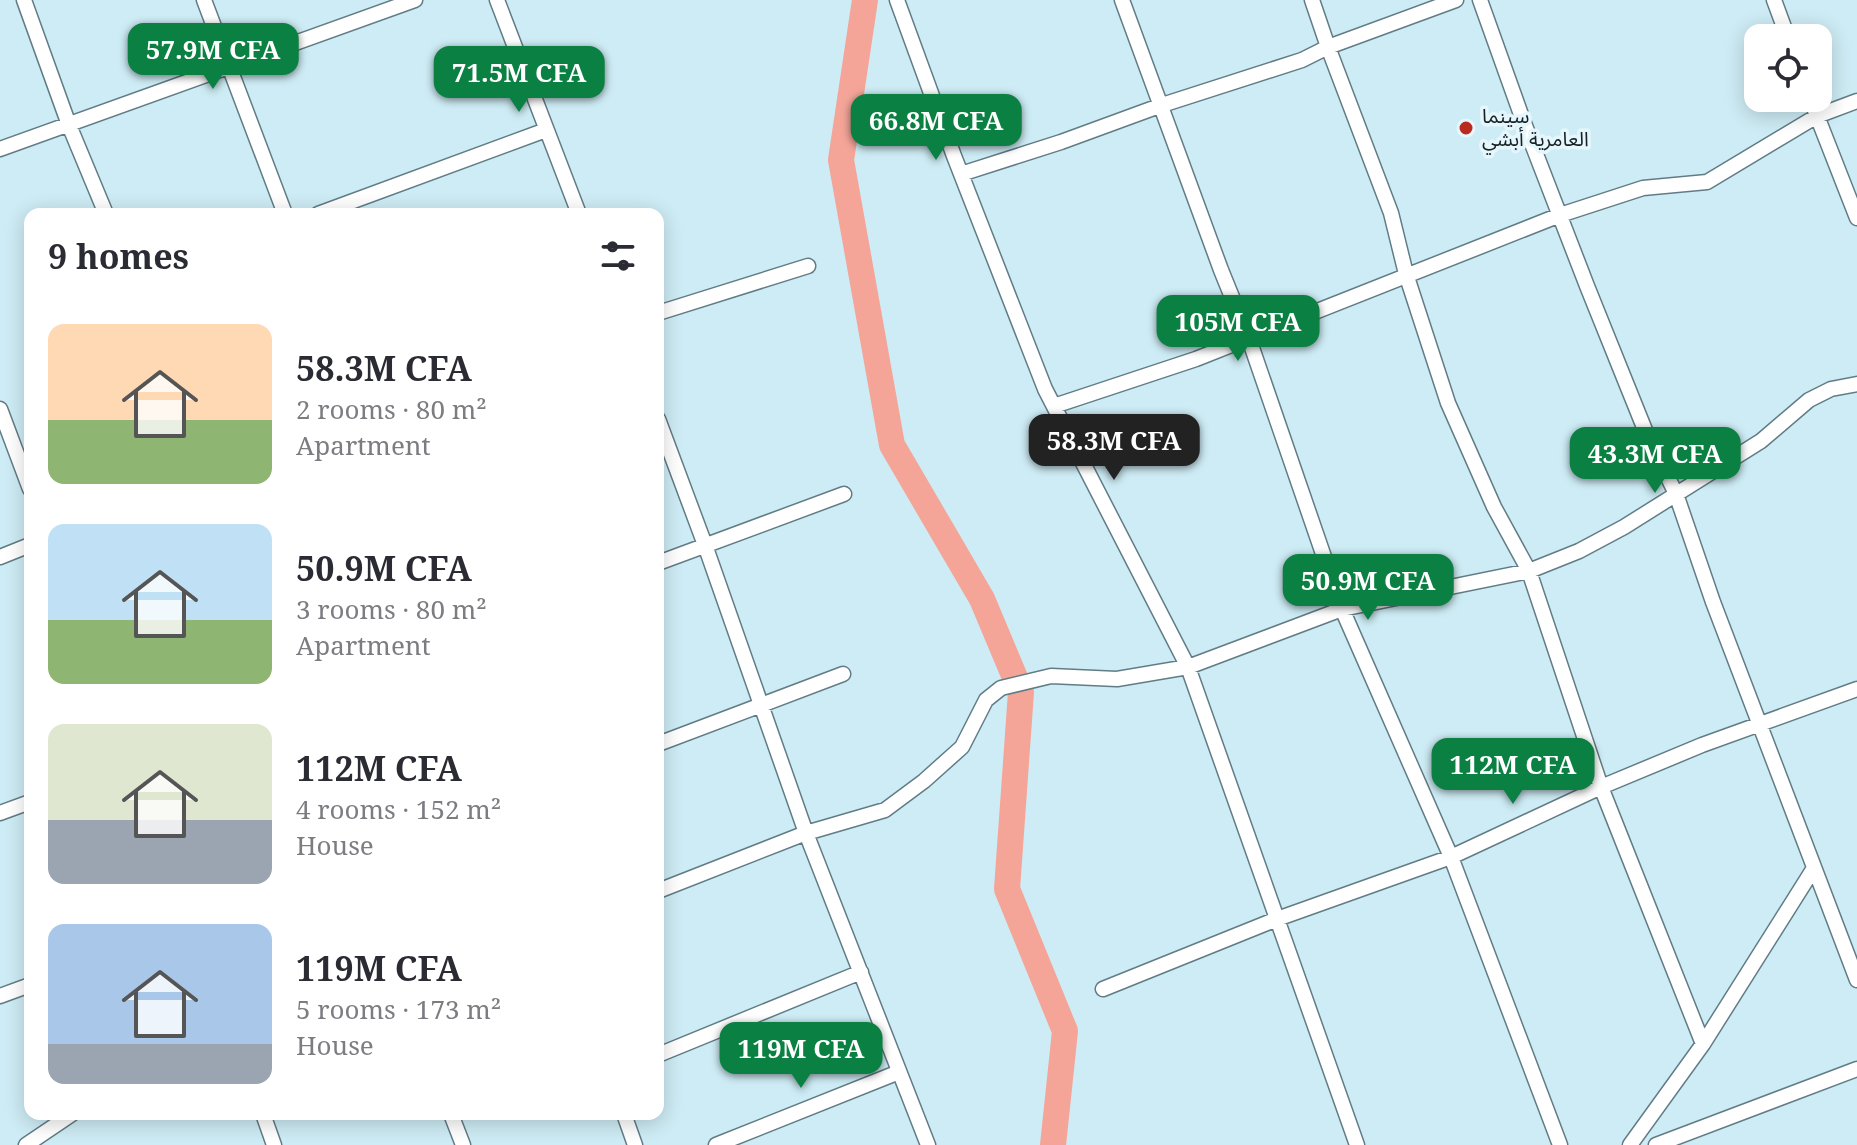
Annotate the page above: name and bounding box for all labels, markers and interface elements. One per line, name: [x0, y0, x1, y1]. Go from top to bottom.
pin: 57.9M CFA: [121, 23, 305, 91]
map controls: [1744, 24, 1832, 112]
button: locate: [1744, 24, 1832, 112]
text: 57.9M CFA: [146, 31, 280, 67]
pin: 71.5M CFA: [427, 46, 611, 114]
text: 71.5M CFA: [452, 54, 586, 90]
pin: 66.8M CFA: [844, 94, 1028, 162]
text: 66.8M CFA: [869, 102, 1003, 138]
place label: سينما العامرية أبشي: [1482, 102, 1589, 155]
marker: سينما العامرية أبشي: [1457, 119, 1475, 137]
text: 9 homes: [48, 233, 189, 279]
icon: filters: [596, 234, 640, 278]
pin: 105M CFA: [1155, 295, 1321, 363]
text: 105M CFA: [1175, 303, 1301, 339]
text: 58.3M CFA: [296, 345, 472, 391]
icon: home: [112, 356, 208, 452]
text: 2 rooms · 80 m²: [296, 391, 487, 427]
pin: 58.3M CFA: [1022, 414, 1206, 482]
text: 58.3M CFA: [1047, 422, 1181, 458]
text: Apartment: [296, 427, 431, 463]
pin: 43.3M CFA: [1563, 427, 1747, 495]
text: 43.3M CFA: [1588, 435, 1722, 471]
text: 50.9M CFA: [296, 545, 472, 591]
pin: 50.9M CFA: [1276, 554, 1460, 622]
icon: home: [112, 556, 208, 652]
text: 50.9M CFA: [1301, 562, 1435, 598]
text: 3 rooms · 80 m²: [296, 591, 487, 627]
text: Apartment: [296, 627, 431, 663]
pin: 112M CFA: [1430, 738, 1596, 806]
text: 112M CFA: [296, 745, 462, 791]
text: 112M CFA: [1450, 746, 1576, 782]
icon: home: [112, 756, 208, 852]
text: 4 rooms · 152 m²: [296, 791, 501, 827]
text: House: [296, 827, 374, 863]
text: 119M CFA: [296, 945, 462, 991]
icon: home: [112, 956, 208, 1052]
text: 5 rooms · 173 m²: [296, 991, 501, 1027]
pin: 119M CFA: [718, 1022, 884, 1090]
text: House: [296, 1027, 374, 1063]
text: 119M CFA: [738, 1030, 864, 1066]

